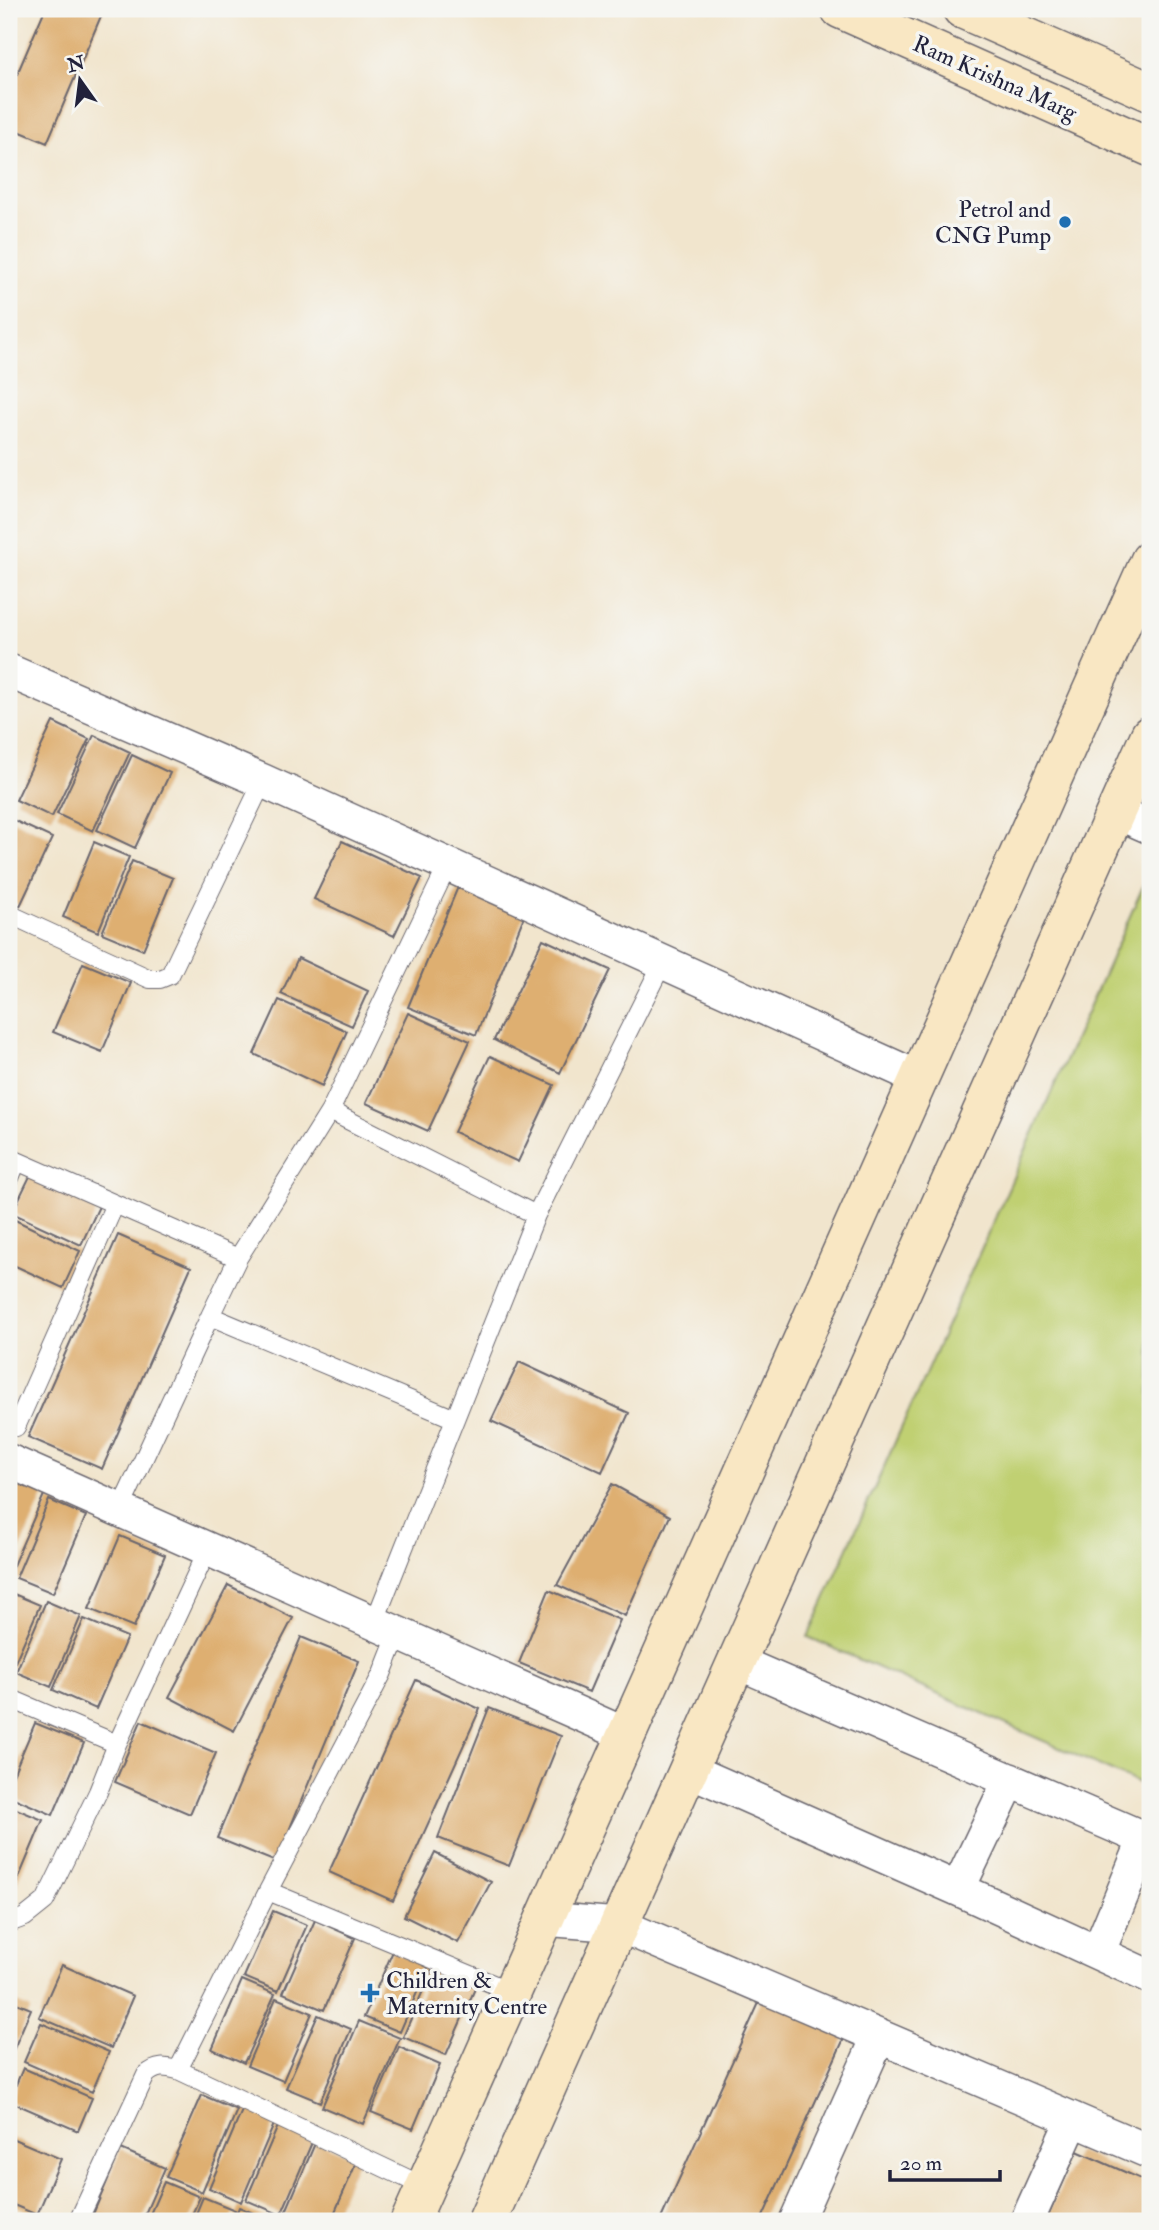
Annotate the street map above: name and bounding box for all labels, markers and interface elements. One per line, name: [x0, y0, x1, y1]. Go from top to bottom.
street label: Ram Krishna Marg: [908, 29, 1082, 127]
north arrow: [46, 46, 116, 116]
text: N: [64, 51, 88, 78]
place label: Petrol and CNG Pump: [935, 195, 1051, 251]
marker: Petrol and CNG Pump: [1057, 214, 1073, 230]
place label: Children & Maternity Centre: [386, 1966, 548, 2021]
marker: Children & Maternity Centre: [360, 1983, 380, 2003]
scale bar: [890, 2139, 1000, 2183]
text: 20 m: [900, 2150, 942, 2177]

